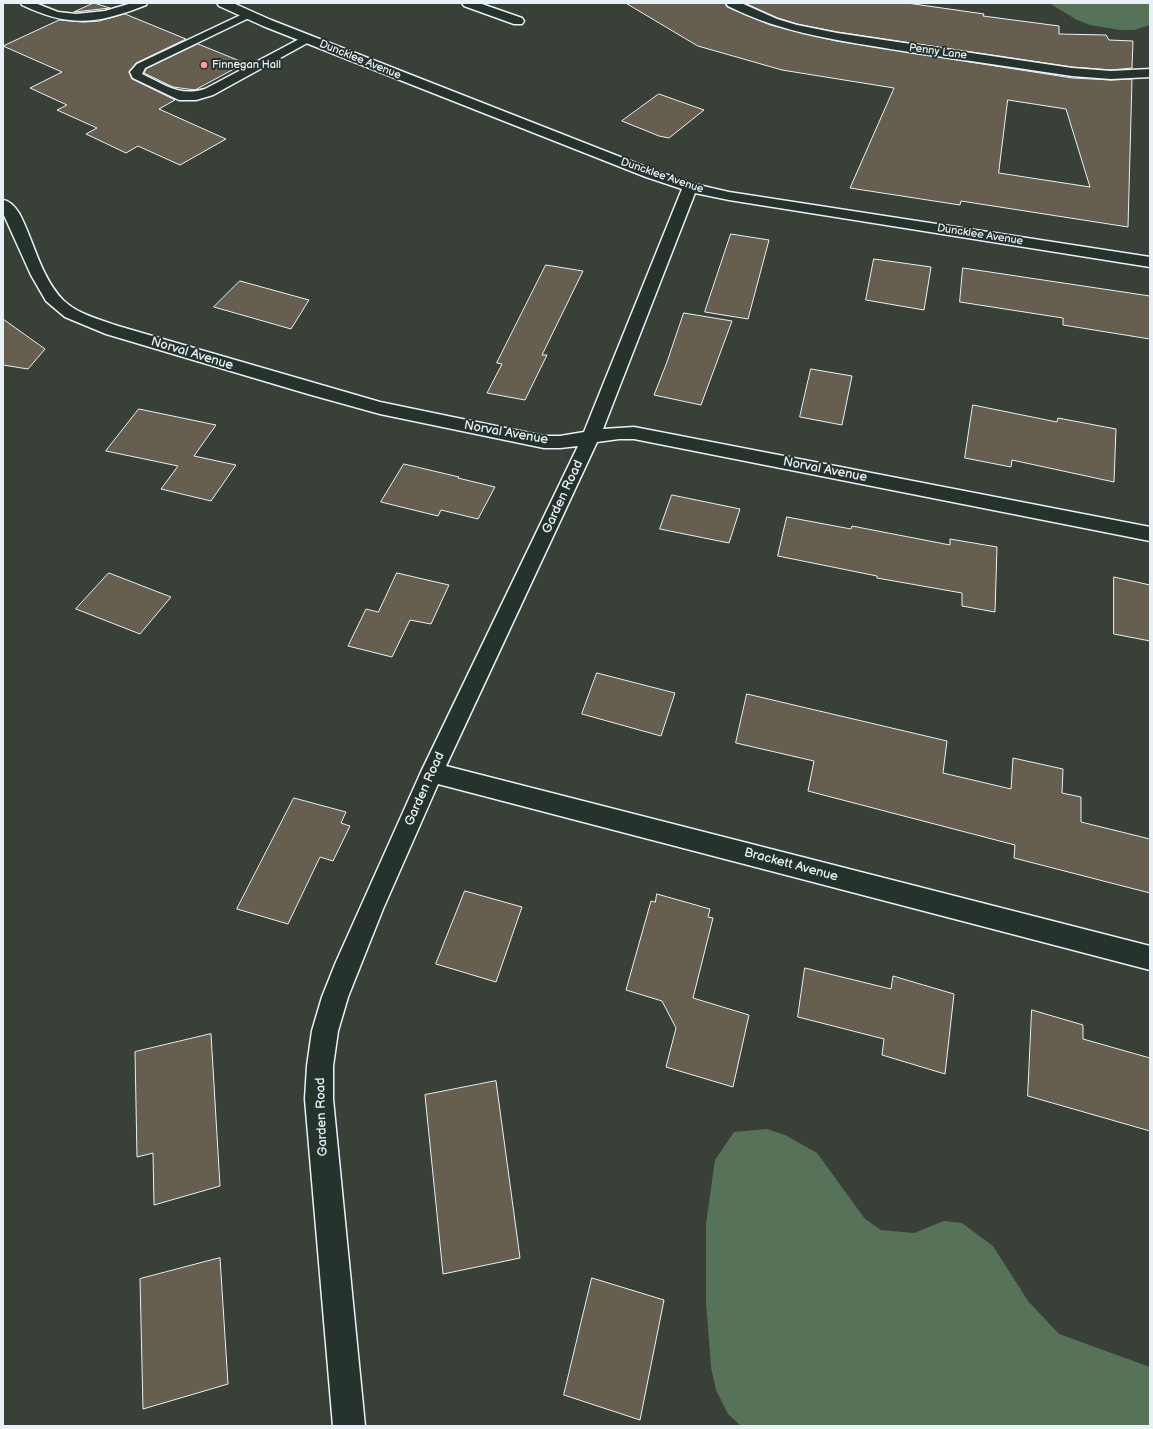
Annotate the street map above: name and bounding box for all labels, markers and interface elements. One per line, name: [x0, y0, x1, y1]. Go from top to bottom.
street label: Duncklee Avenue: [317, 38, 403, 82]
street label: Penny Lane: [908, 41, 968, 63]
place label: Finnegan Hall: [212, 58, 281, 72]
marker: Finnegan Hall: [199, 60, 209, 70]
street label: Duncklee Avenue: [619, 156, 705, 196]
street label: Duncklee Avenue: [936, 222, 1024, 248]
street label: Norval Avenue: [149, 334, 235, 374]
street label: Norval Avenue: [463, 418, 549, 448]
street label: Norval Avenue: [782, 454, 868, 486]
street label: Garden Road: [539, 458, 587, 536]
street label: Garden Road: [402, 750, 448, 828]
street label: Brackett Avenue: [742, 845, 840, 885]
street label: Garden Road: [313, 1077, 331, 1157]

